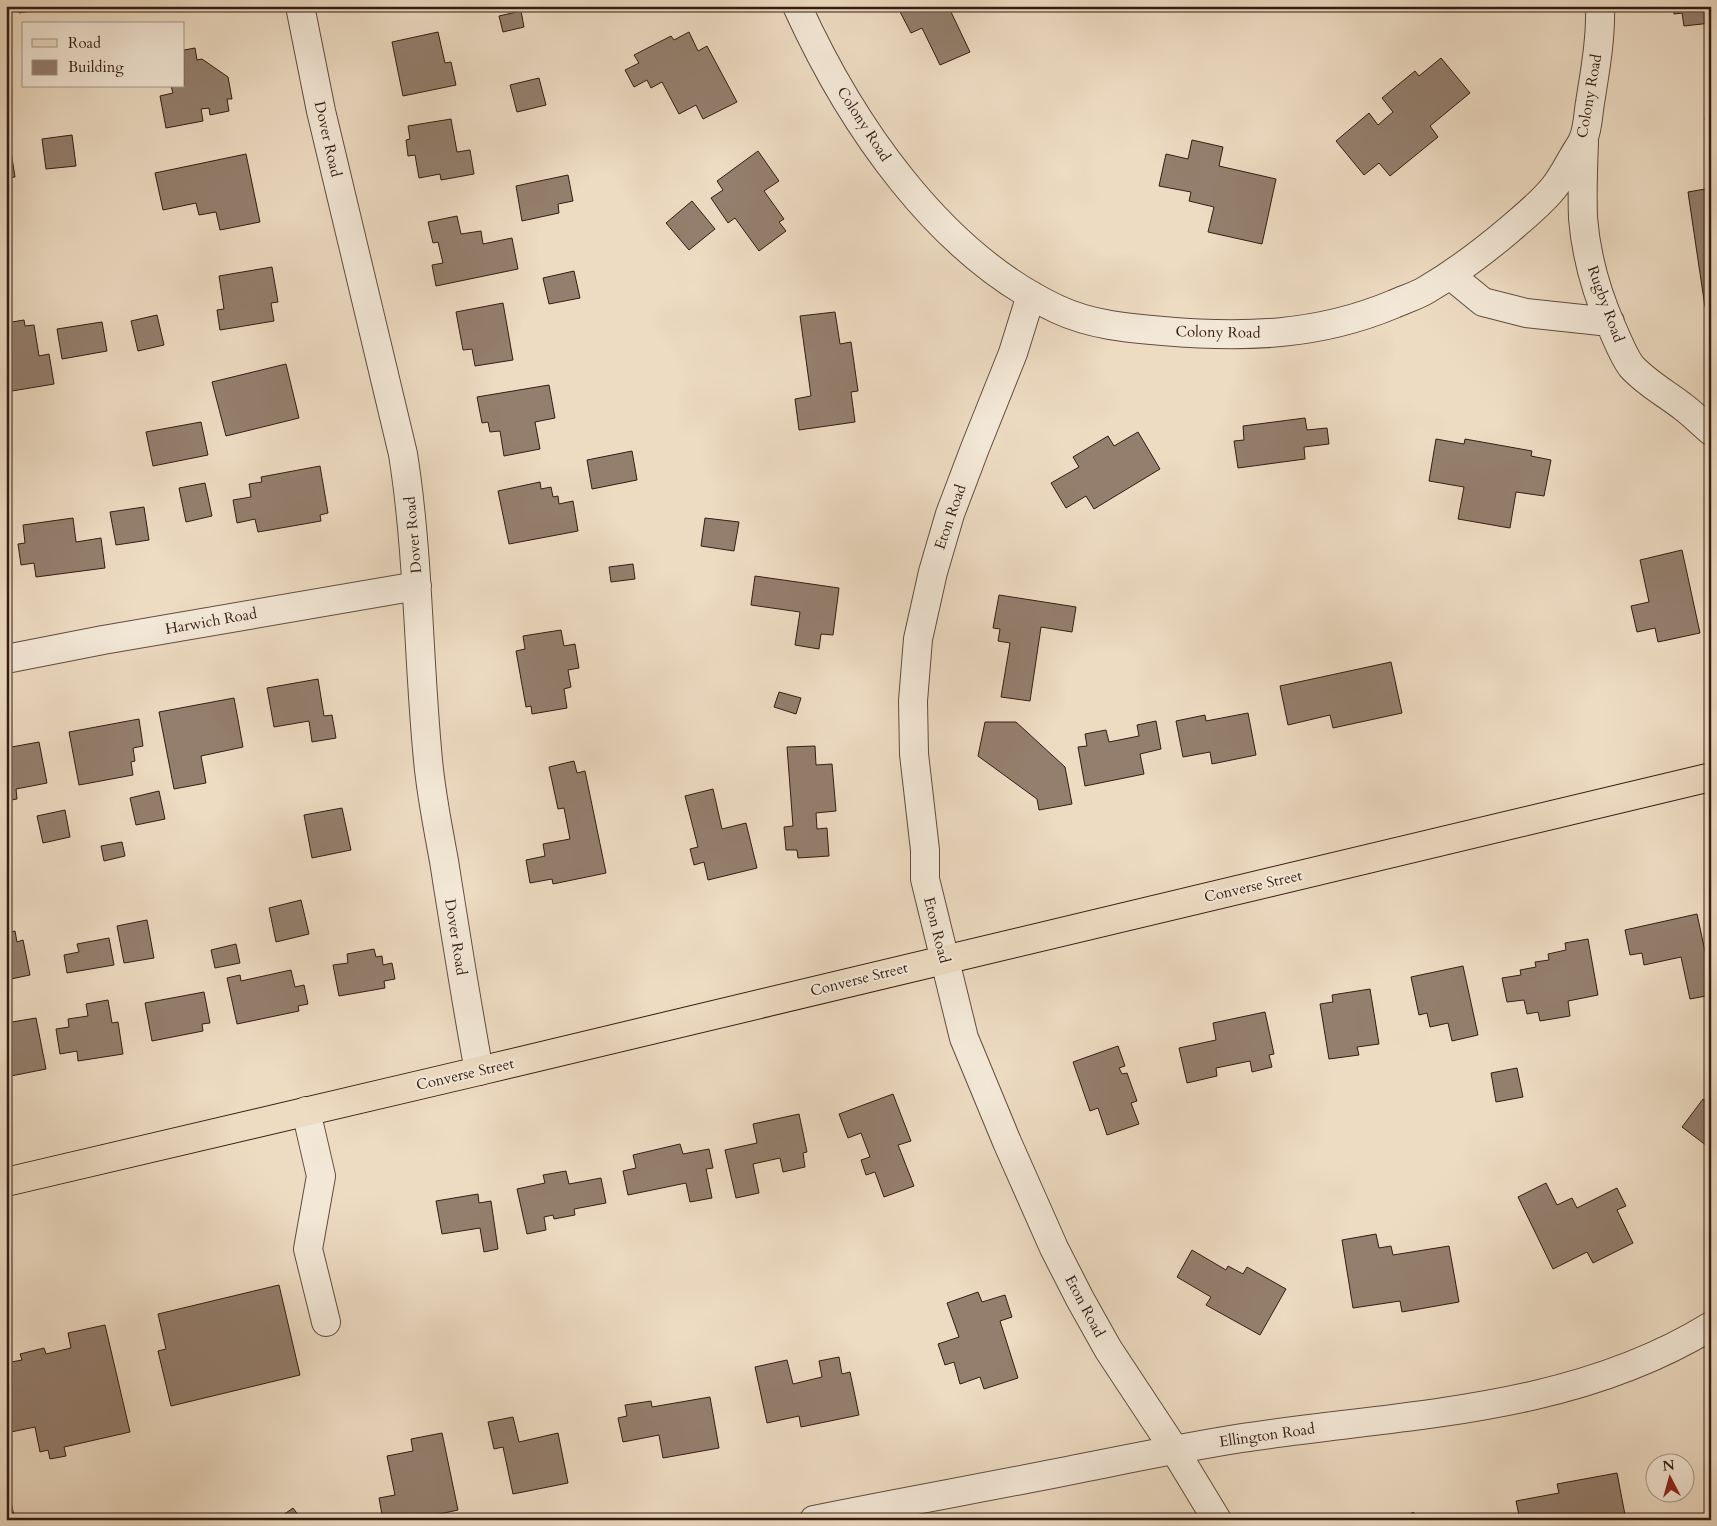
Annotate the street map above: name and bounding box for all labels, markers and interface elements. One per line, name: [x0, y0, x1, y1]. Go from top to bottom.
legend: [22, 22, 185, 88]
text: Road: [68, 33, 101, 53]
street label: Colony Road: [1572, 52, 1606, 140]
text: Building: [68, 57, 124, 77]
street label: Colony Road: [832, 83, 896, 165]
street label: Dover Road: [310, 99, 346, 179]
street label: Rugby Road: [1583, 263, 1629, 345]
street label: Colony Road: [1175, 321, 1261, 343]
street label: Eton Road: [930, 482, 970, 552]
street label: Dover Road: [400, 496, 426, 574]
street label: Harwich Road: [164, 603, 258, 639]
street label: Converse Street: [1202, 865, 1304, 907]
street label: Eton Road: [919, 895, 955, 965]
street label: Dover Road: [440, 897, 472, 977]
street label: Converse Street: [808, 957, 910, 1001]
street label: Converse Street: [414, 1053, 516, 1095]
street label: Eton Road: [1060, 1271, 1110, 1341]
street label: Ellington Road: [1218, 1418, 1316, 1452]
north arrow: [1644, 1454, 1694, 1504]
text: N: [1662, 1455, 1676, 1476]

